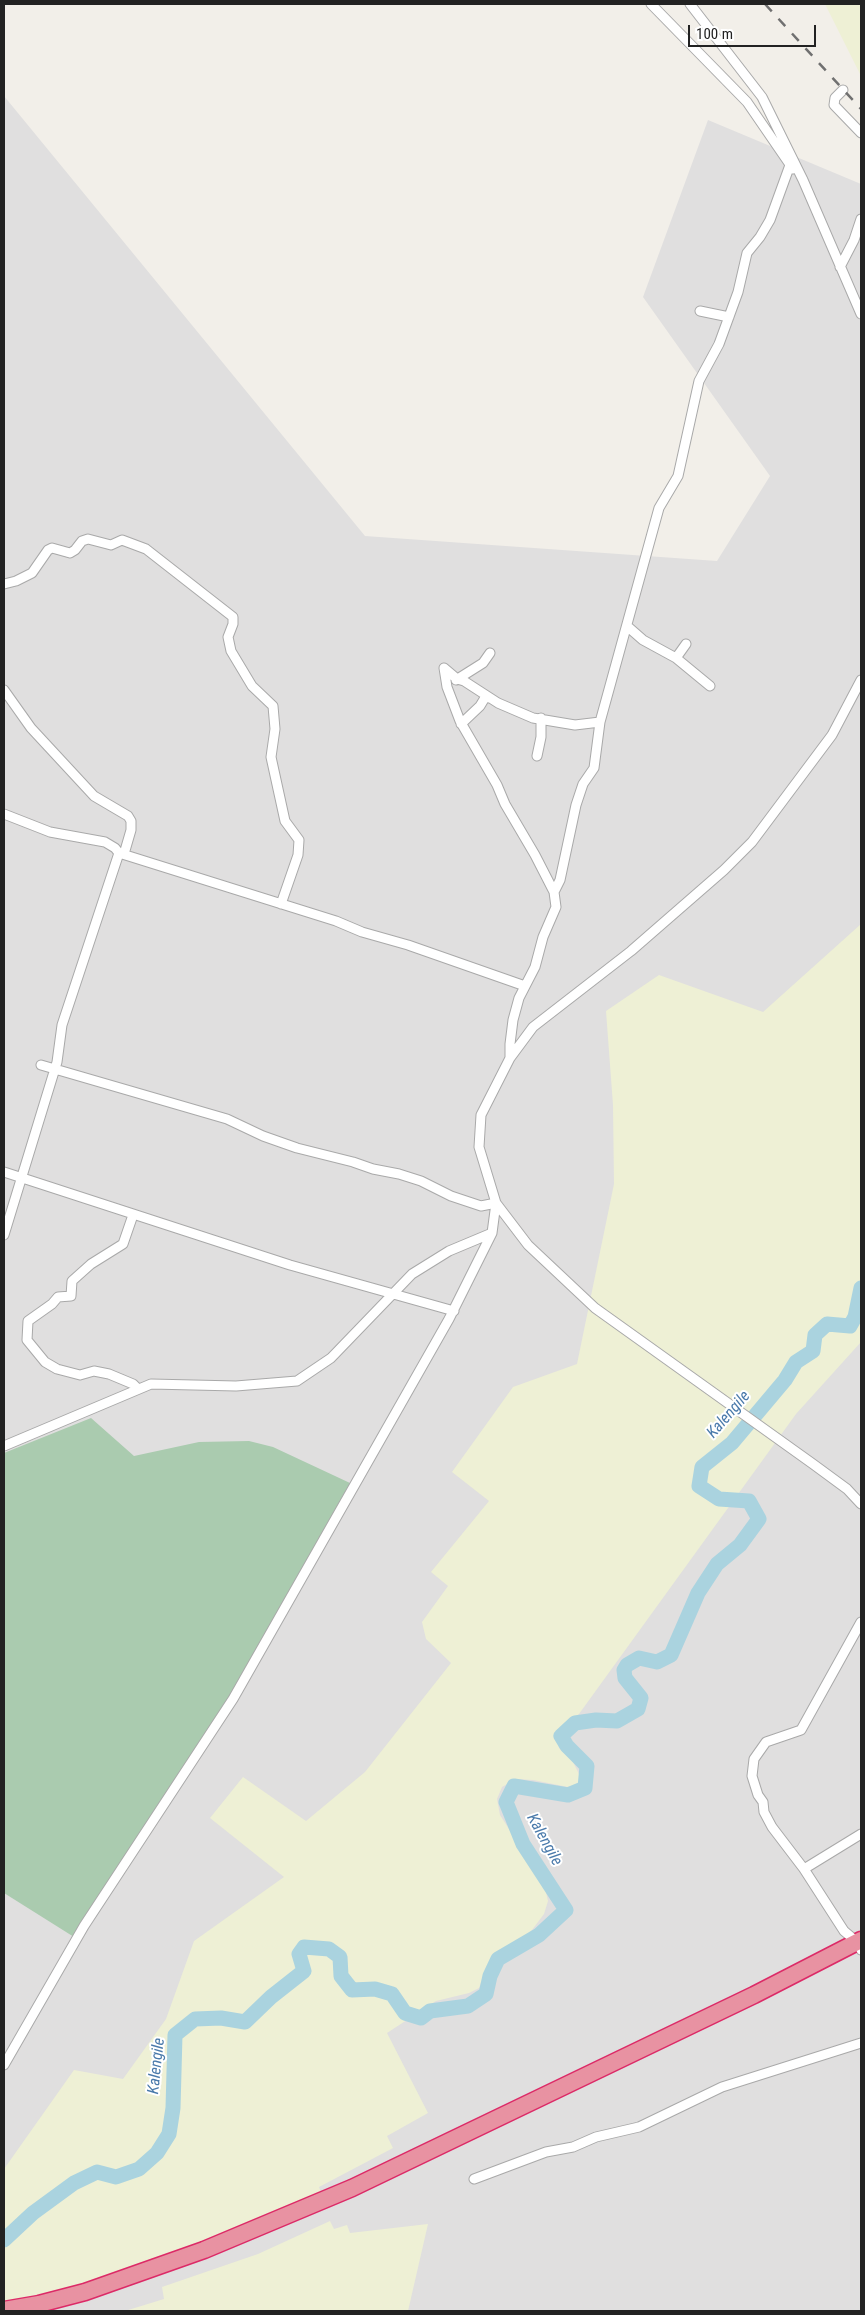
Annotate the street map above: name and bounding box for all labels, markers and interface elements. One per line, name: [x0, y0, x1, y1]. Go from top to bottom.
scale bar: [690, 15, 818, 47]
text: 100 m: [696, 25, 733, 43]
water label: Kalengile: [703, 1387, 755, 1443]
water label: Kalengile: [522, 1811, 566, 1869]
water label: Kalengile: [145, 2037, 169, 2095]

